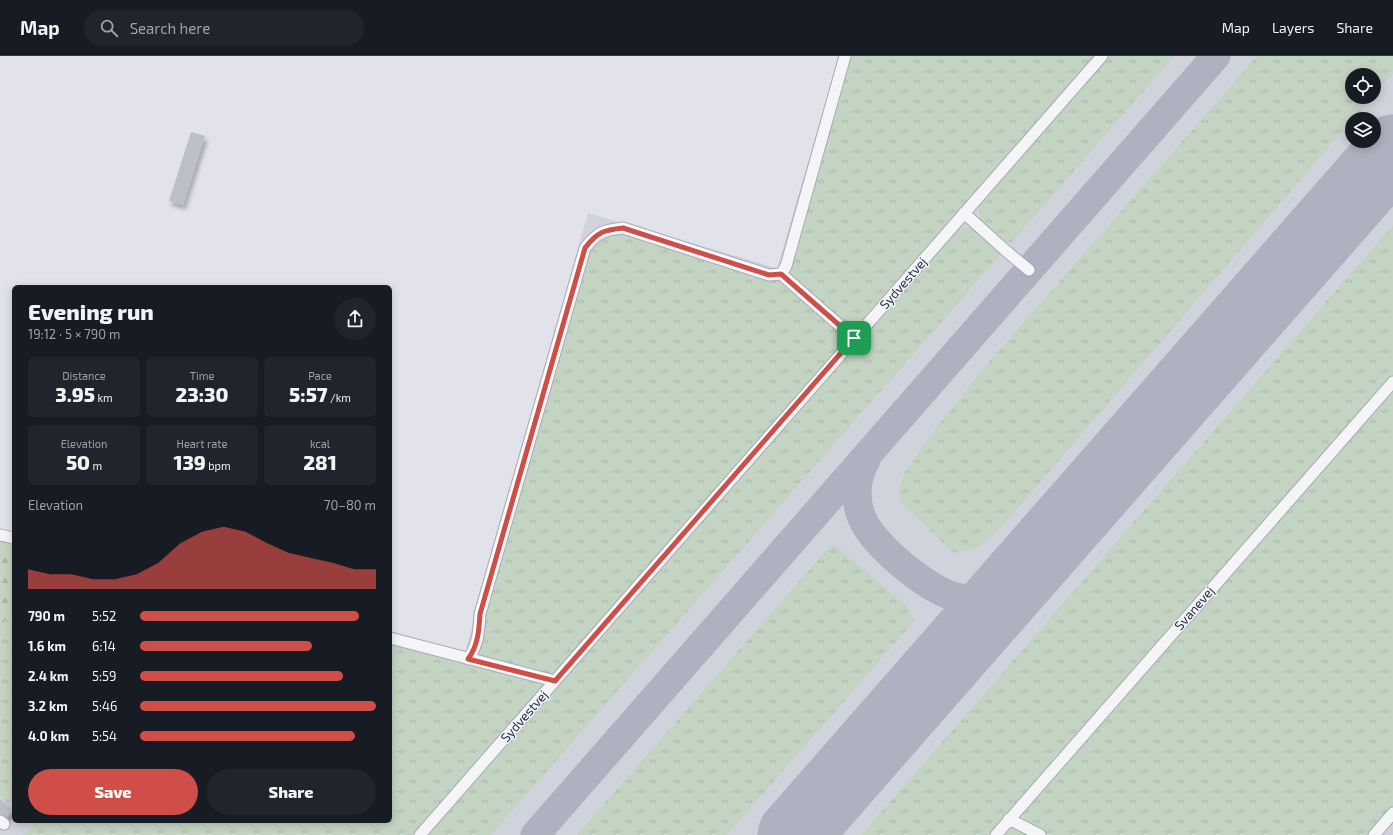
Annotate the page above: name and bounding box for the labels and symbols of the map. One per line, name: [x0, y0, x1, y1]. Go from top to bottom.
street label: Sydvestvej: [876, 254, 930, 312]
pin: [837, 321, 871, 355]
street label: Svanevej: [1171, 583, 1217, 633]
street label: Sydvestvej: [497, 687, 551, 745]

